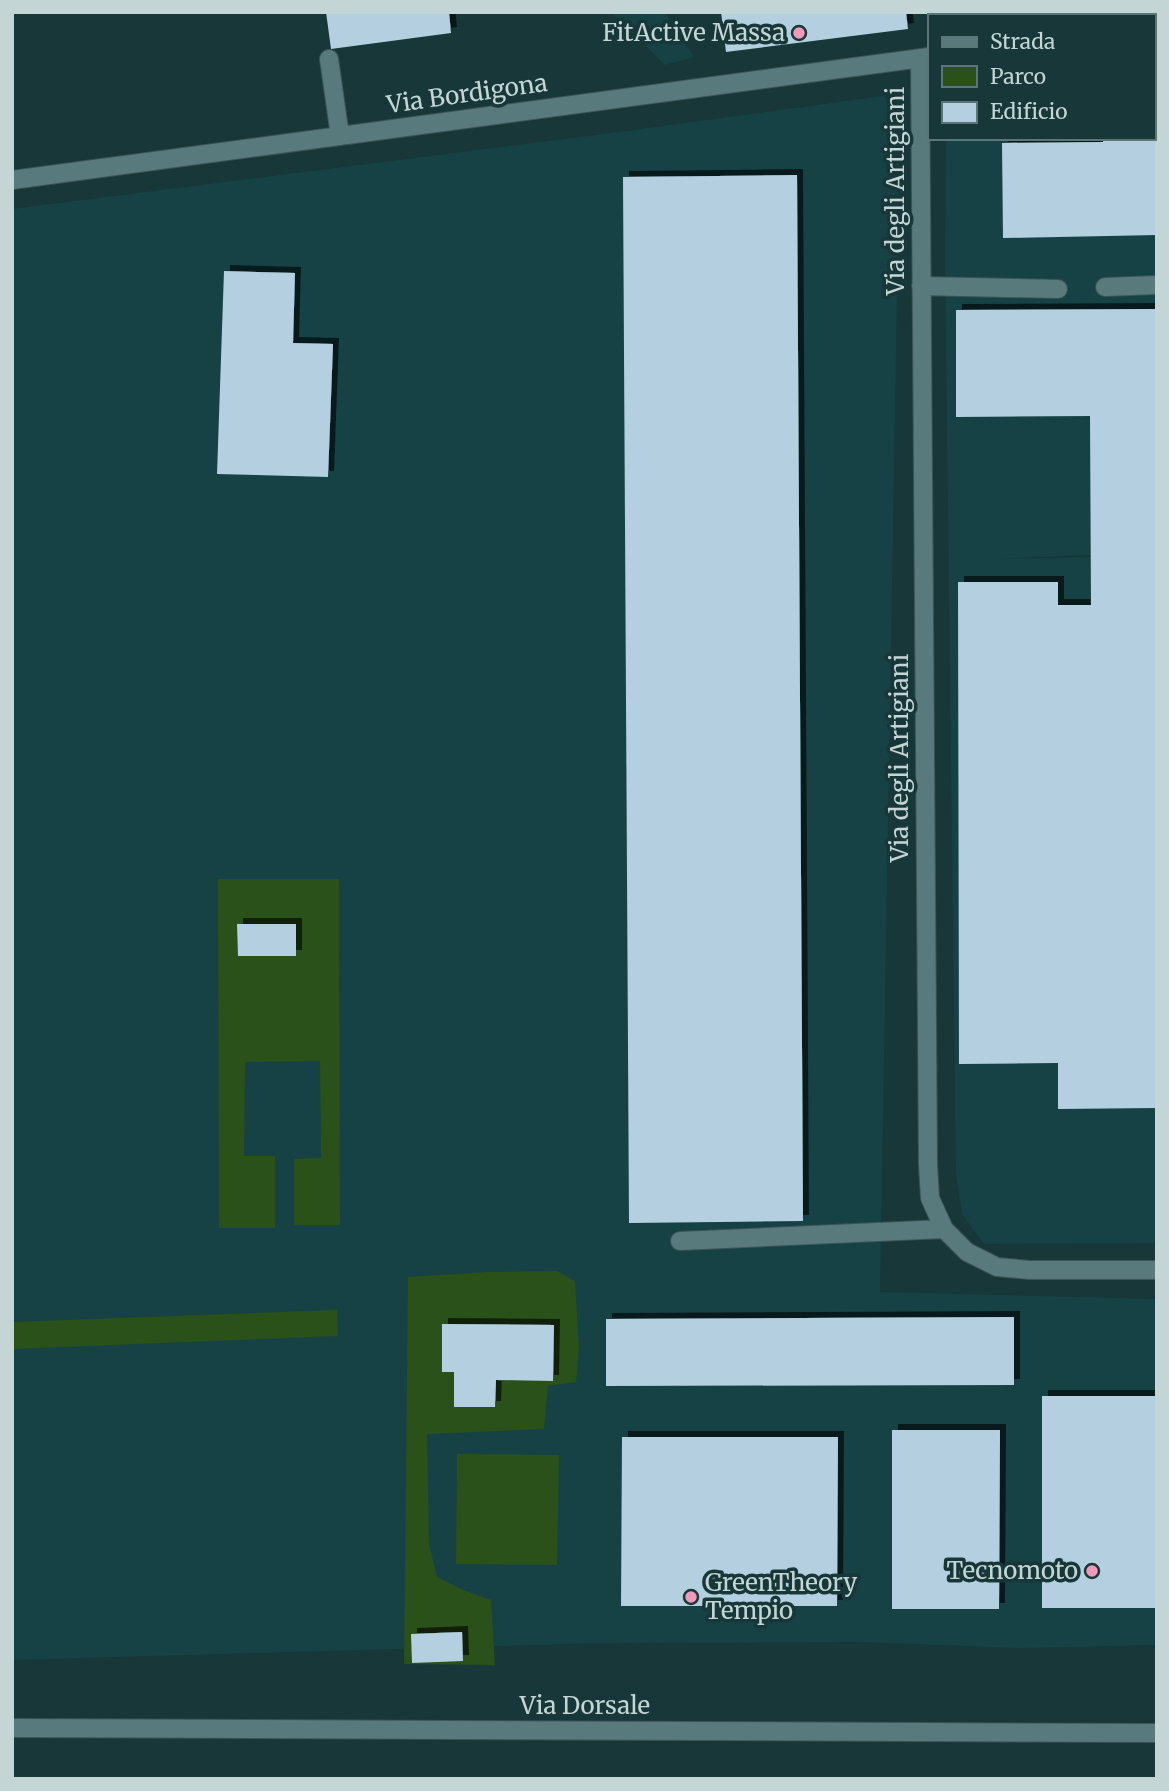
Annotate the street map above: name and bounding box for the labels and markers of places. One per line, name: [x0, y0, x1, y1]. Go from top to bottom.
place label: FitActive Massa: [602, 17, 785, 48]
marker: FitActive Massa: [791, 25, 807, 41]
place label: Tecnomoto: [947, 1555, 1078, 1586]
marker: Tecnomoto: [1084, 1563, 1100, 1579]
place label: GreenTheory Tempio: [705, 1567, 857, 1626]
marker: GreenTheory Tempio: [683, 1589, 699, 1605]

